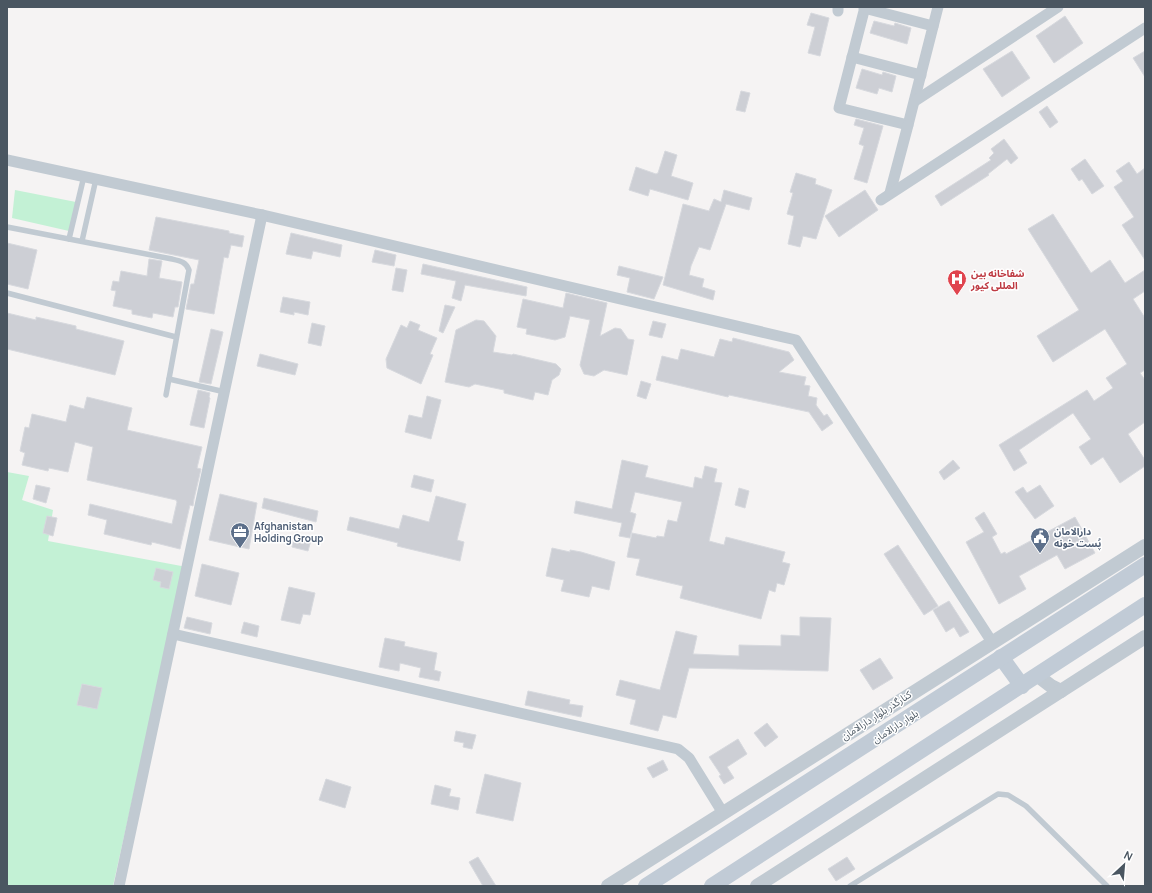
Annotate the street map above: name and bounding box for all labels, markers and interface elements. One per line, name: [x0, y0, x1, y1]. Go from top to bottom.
place label: شفاخانه بین المللی کیور: [970, 266, 1024, 292]
hospital icon: شفاخانه بین المللی کیور: [946, 268, 968, 296]
place label: Afghanistan Holding Group: [254, 519, 323, 545]
office icon: Afghanistan Holding Group: [229, 521, 251, 549]
place label: دارالامان پُست خونه: [1054, 524, 1101, 551]
public building icon: دارالامان پُست خونه: [1029, 526, 1051, 554]
street label: کنارگذر بلوار دارالامان: [839, 688, 913, 742]
street label: بلوار دارالامان: [870, 707, 920, 745]
north arrow: [1104, 845, 1144, 885]
text: N: [1122, 847, 1136, 864]

